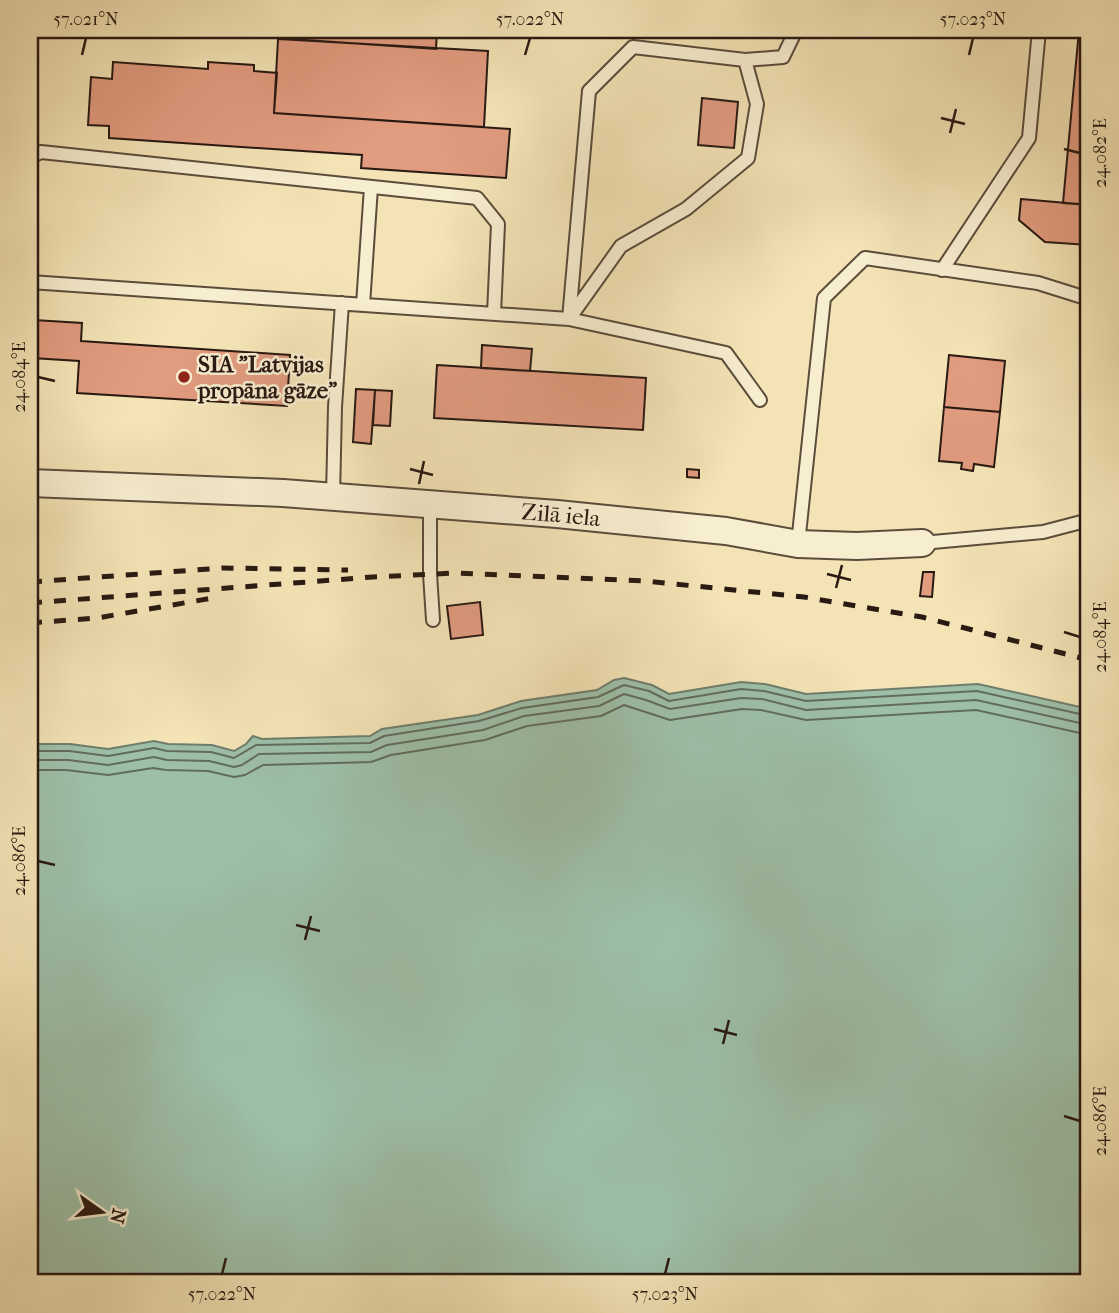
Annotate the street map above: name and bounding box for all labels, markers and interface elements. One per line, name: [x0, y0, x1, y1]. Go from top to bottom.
text: 57.021°N: [53, 9, 119, 30]
text: 57.022°N: [496, 9, 564, 30]
text: 57.023°N: [940, 9, 1007, 30]
text: 24.082°E: [1090, 118, 1111, 188]
text: 24.084°E: [9, 342, 30, 412]
place label: SIA "Latvijas propāna gāze": [197, 351, 337, 404]
marker: SIA "Latvijas propāna gāze": [176, 369, 192, 385]
street label: Zilā iela: [520, 498, 602, 532]
text: 24.084°E: [1090, 602, 1111, 672]
text: 24.086°E: [9, 826, 30, 896]
text: 24.086°E: [1090, 1086, 1111, 1156]
north arrow: [66, 1176, 136, 1246]
text: N: [105, 1206, 130, 1226]
text: 57.022°N: [188, 1284, 256, 1305]
text: 57.023°N: [632, 1284, 699, 1305]

